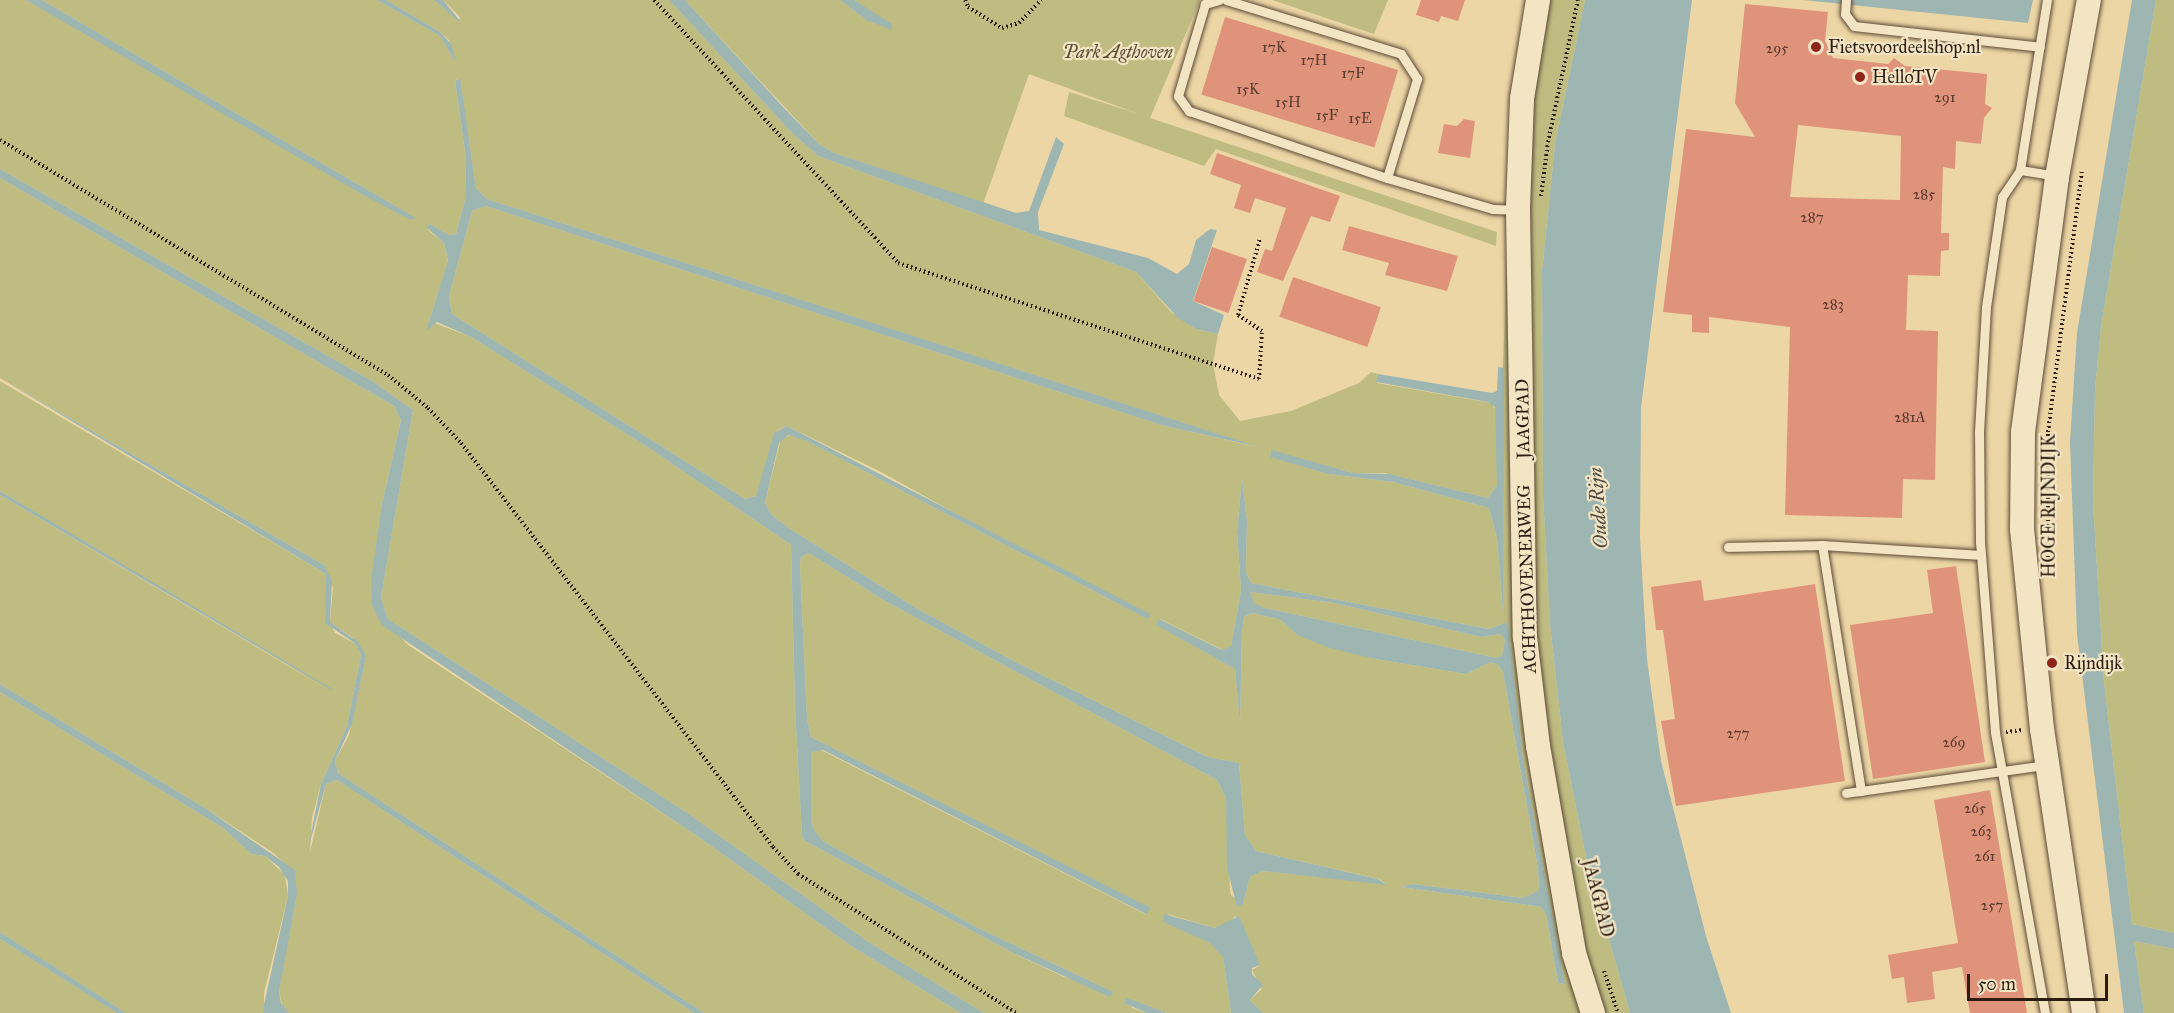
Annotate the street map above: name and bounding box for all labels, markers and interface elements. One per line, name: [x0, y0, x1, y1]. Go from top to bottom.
place label: Fietsvoordeelshop.nl: [1828, 36, 1981, 58]
house number: 17K: [1262, 39, 1286, 57]
house number: 295: [1766, 40, 1788, 58]
marker: Fietsvoordeelshop.nl: [1809, 40, 1823, 54]
park label: Park Agthoven: [1063, 41, 1173, 63]
house number: 17H: [1301, 52, 1327, 70]
house number: 17F: [1341, 65, 1365, 83]
place label: HelloTV: [1872, 66, 1937, 88]
marker: HelloTV: [1853, 70, 1867, 84]
house number: 15K: [1236, 81, 1260, 99]
house number: 291: [1934, 89, 1956, 107]
house number: 15H: [1275, 94, 1301, 112]
house number: 15F: [1316, 107, 1338, 125]
house number: 15E: [1348, 110, 1372, 128]
house number: 285: [1913, 186, 1935, 204]
house number: 287: [1800, 209, 1824, 227]
house number: 283: [1822, 296, 1844, 314]
street label: JAAGPAD: [1512, 379, 1534, 459]
house number: 281A: [1894, 409, 1926, 427]
street label: HOGE RIJNDIJK: [2038, 434, 2060, 578]
water label: Oude Rijn: [1583, 466, 1613, 550]
street label: ACHTHOVENERWEG: [1513, 484, 1541, 674]
place label: Rijndijk: [2064, 652, 2122, 674]
marker: Rijndijk: [2045, 656, 2059, 670]
house number: 277: [1726, 725, 1750, 743]
house number: 269: [1942, 734, 1966, 752]
house number: 265: [1964, 800, 1986, 818]
house number: 263: [1970, 823, 1992, 841]
house number: 261: [1975, 848, 1995, 866]
street label: JAAGPAD: [1578, 856, 1618, 940]
house number: 257: [1981, 897, 2003, 915]
scale bar: [1970, 962, 2111, 1000]
text: 50 m: [1978, 973, 2016, 995]

